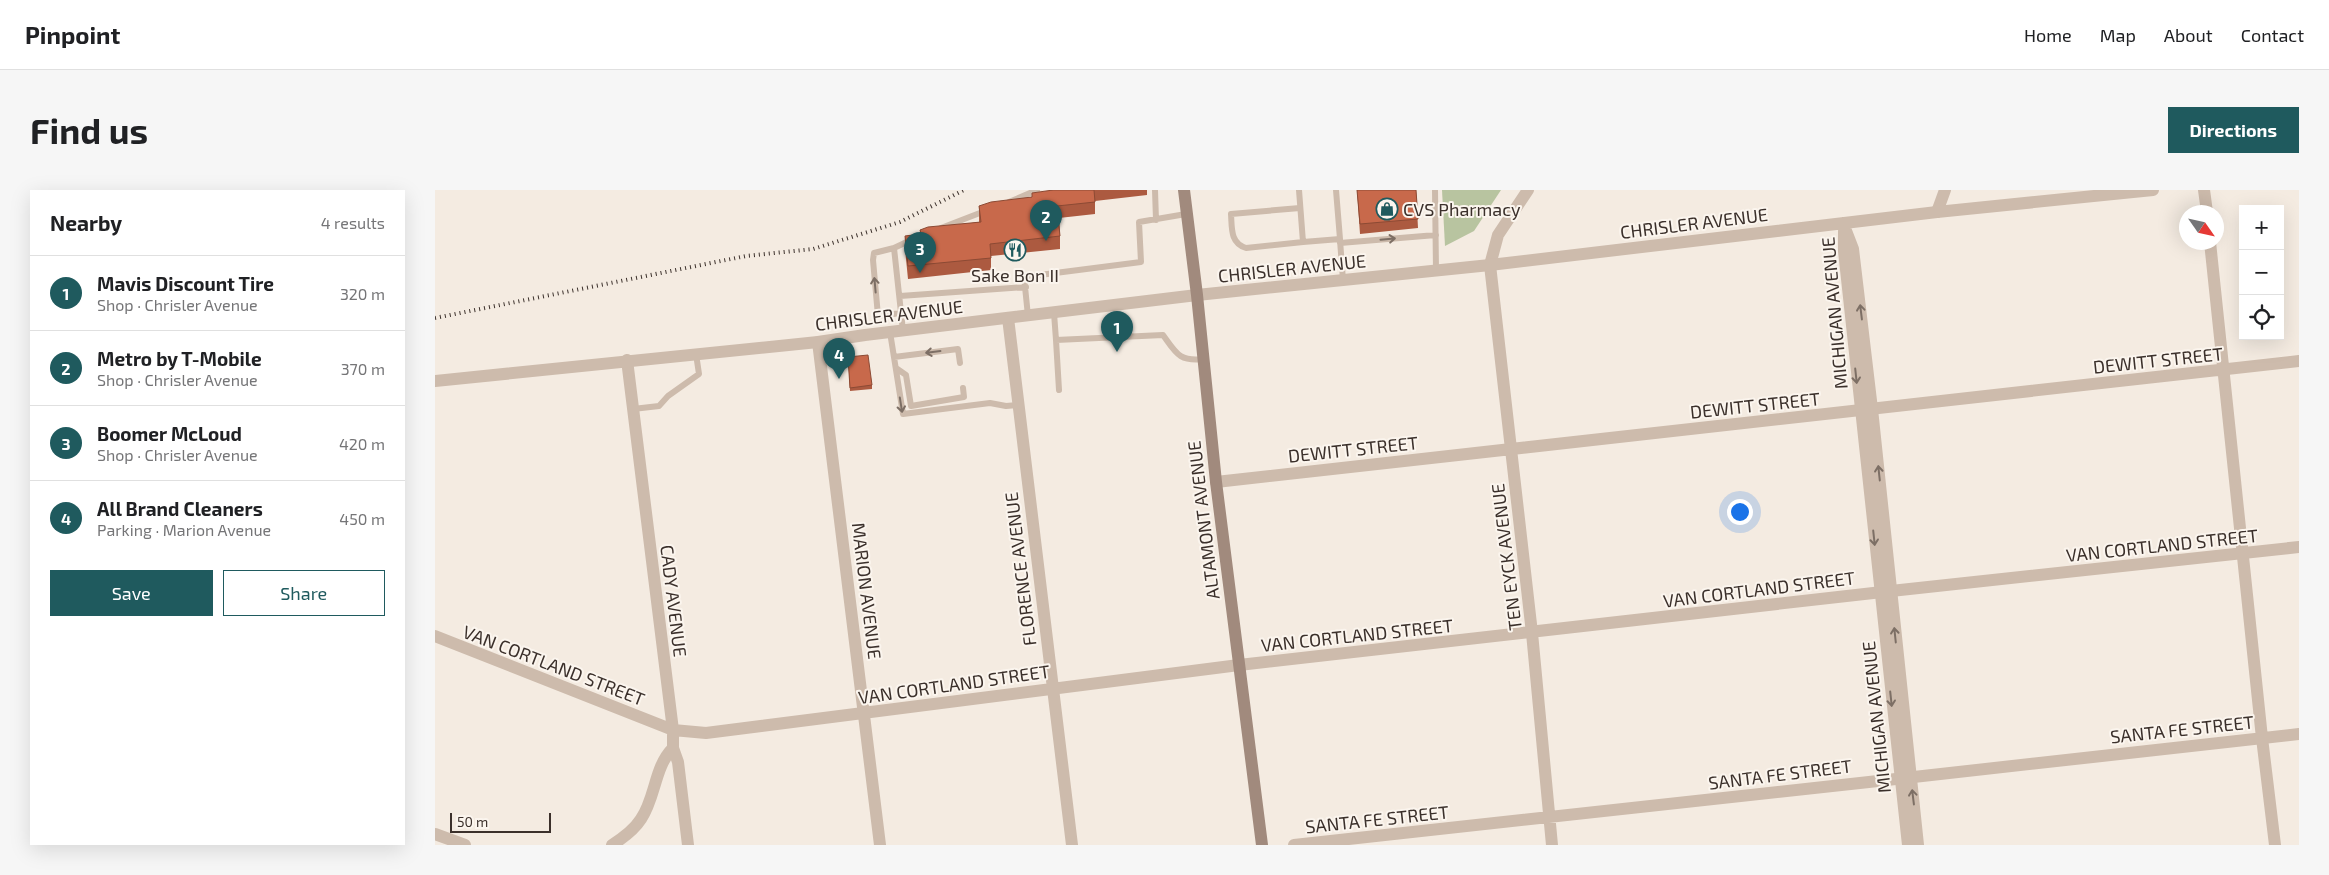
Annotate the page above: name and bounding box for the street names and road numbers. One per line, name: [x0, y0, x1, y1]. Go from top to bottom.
street label: CHRISLER AVENUE: [1619, 203, 1769, 243]
street label: MICHIGAN AVENUE: [1816, 236, 1852, 390]
street label: CHRISLER AVENUE: [1217, 249, 1367, 287]
street label: CHRISLER AVENUE: [814, 295, 964, 335]
street label: DEWITT STREET: [2092, 342, 2225, 378]
street label: DEWITT STREET: [1689, 387, 1822, 423]
street label: DEWITT STREET: [1287, 431, 1420, 467]
street label: ALTAMONT AVENUE: [1182, 439, 1224, 601]
street label: TEN EYCK AVENUE: [1486, 482, 1526, 632]
street label: FLORENCE AVENUE: [1000, 491, 1040, 647]
street label: MARION AVENUE: [848, 521, 886, 661]
street label: VAN CORTLAND STREET: [2065, 524, 2260, 566]
street label: CADY AVENUE: [656, 544, 692, 658]
street label: VAN CORTLAND STREET: [1662, 566, 1857, 612]
street label: VAN CORTLAND STREET: [1260, 614, 1455, 656]
street label: VAN CORTLAND STREET: [460, 620, 649, 710]
street label: MICHIGAN AVENUE: [1857, 640, 1895, 794]
street label: VAN CORTLAND STREET: [857, 660, 1052, 708]
street label: SANTA FE STREET: [2109, 710, 2255, 747]
street label: SANTA FE STREET: [1707, 754, 1853, 794]
street label: SANTA FE STREET: [1304, 800, 1450, 837]

